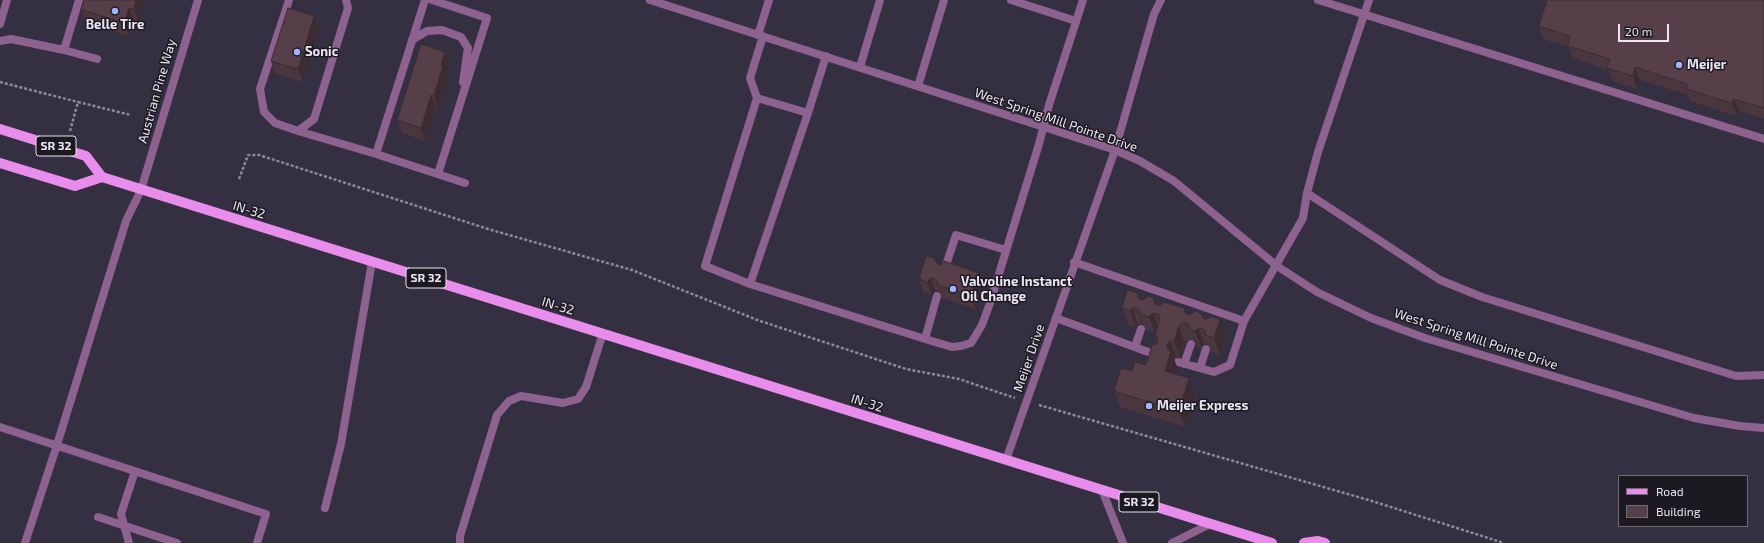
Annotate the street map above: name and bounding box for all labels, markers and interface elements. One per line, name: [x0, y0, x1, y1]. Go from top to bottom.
marker: Belle Tire: [110, 6, 120, 16]
scale bar: [1620, 16, 1671, 42]
place label: Belle Tire: [86, 17, 144, 33]
text: 20 m: [1625, 24, 1652, 38]
street label: Austrian Pine Way: [135, 37, 179, 145]
place label: Sonic: [305, 44, 338, 60]
marker: Sonic: [292, 47, 302, 57]
place label: Meijer: [1687, 57, 1726, 73]
marker: Meijer: [1674, 60, 1684, 70]
street label: West Spring Mill Pointe Drive: [973, 85, 1139, 155]
road number: SR 32: [36, 136, 76, 156]
street label: IN-32: [231, 198, 267, 222]
road number: SR 32: [406, 268, 446, 288]
place label: Valvoline Instanct Oil Change: [961, 274, 1072, 305]
marker: Valvoline Instanct Oil Change: [948, 284, 958, 294]
street label: IN-32: [540, 294, 576, 318]
street label: West Spring Mill Pointe Drive: [1392, 305, 1560, 373]
street label: Meijer Drive: [1010, 322, 1048, 394]
street label: IN-32: [849, 390, 885, 416]
place label: Meijer Express: [1157, 398, 1248, 414]
marker: Meijer Express: [1144, 401, 1154, 411]
legend: [1618, 475, 1748, 527]
text: Road: [1656, 484, 1684, 498]
road number: SR 32: [1119, 492, 1159, 512]
text: Building: [1656, 504, 1700, 518]

